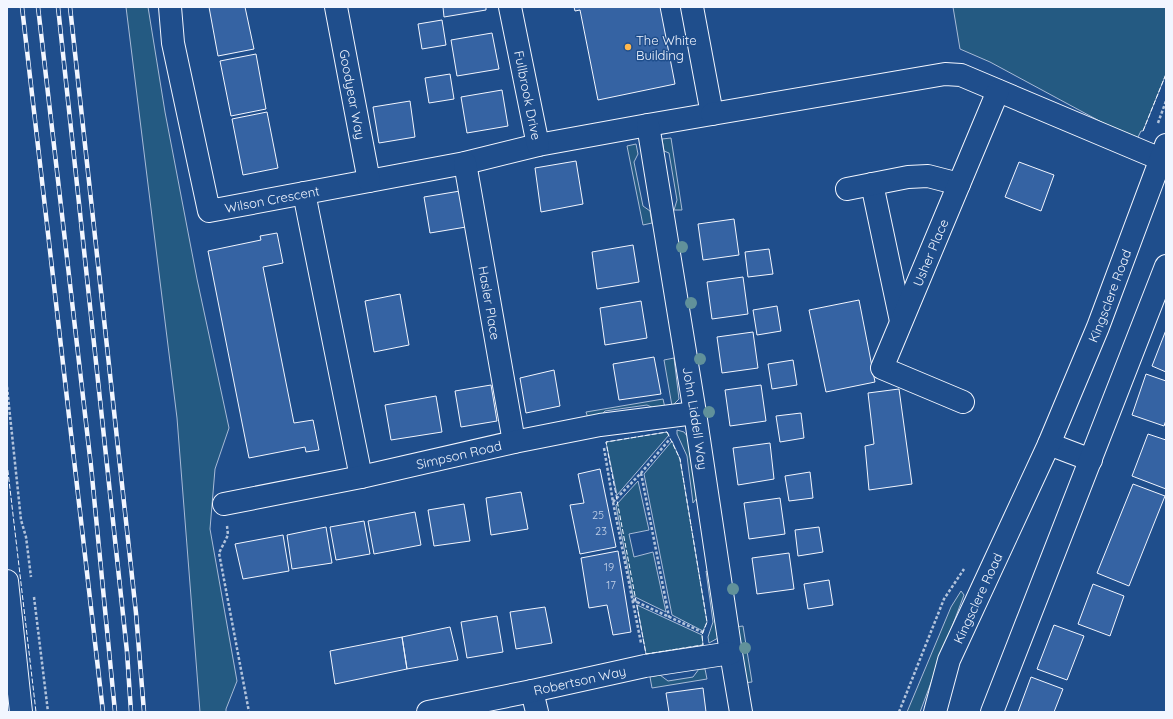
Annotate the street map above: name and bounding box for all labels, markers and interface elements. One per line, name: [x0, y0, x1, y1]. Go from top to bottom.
place label: The White Building: [636, 32, 697, 63]
marker: The White Building: [623, 42, 633, 52]
street label: Goodyear Way: [336, 48, 369, 141]
street label: Fullbrook Drive: [511, 49, 545, 141]
street label: Wilson Crescent: [223, 182, 321, 216]
street label: Usher Place: [909, 217, 952, 289]
street label: Kingsclere Road: [1085, 247, 1134, 345]
street label: Hasler Place: [475, 265, 504, 341]
street label: John Liddell Way: [680, 366, 711, 471]
street label: Simpson Road: [415, 437, 503, 472]
house number: 25: [592, 508, 604, 522]
house number: 23: [595, 524, 607, 538]
street label: Kingsclere Road: [950, 550, 1005, 646]
house number: 19: [604, 560, 614, 574]
house number: 17: [606, 578, 616, 592]
street label: Robertson Way: [532, 662, 627, 698]

